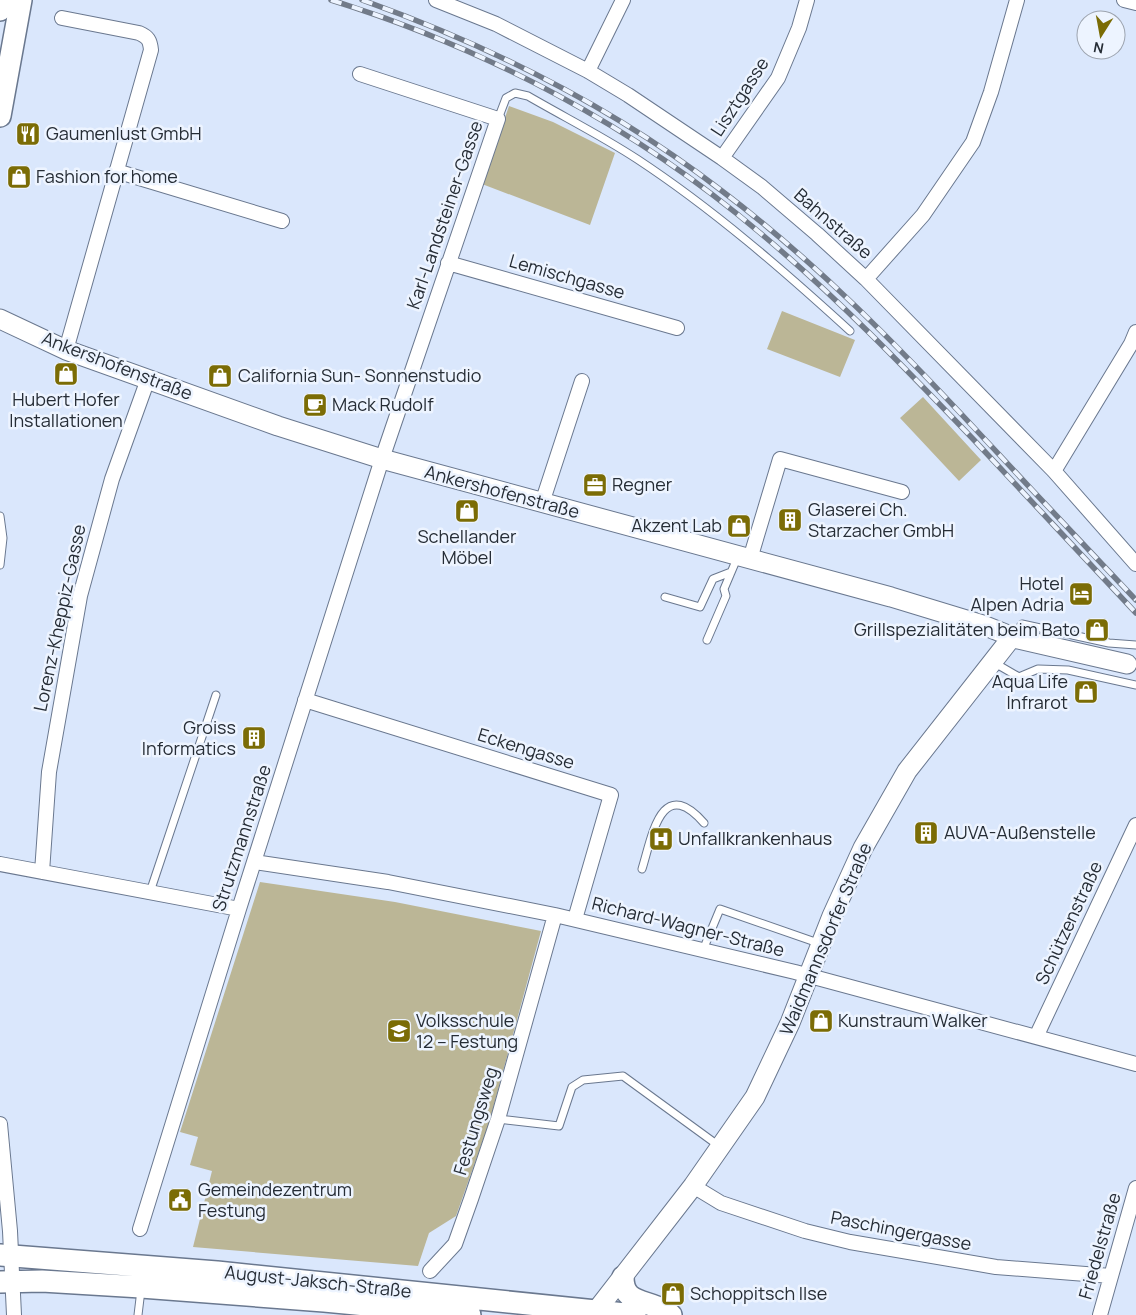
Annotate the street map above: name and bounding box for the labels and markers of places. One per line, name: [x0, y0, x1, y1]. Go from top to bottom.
restaurant icon: Gaumenlust GmbH: [15, 121, 41, 147]
place label: Gaumenlust GmbH: [46, 121, 202, 145]
shop icon: Fashion for home: [6, 164, 32, 190]
place label: Fashion for home: [36, 164, 178, 188]
shop icon: Hubert Hofer Installationen: [53, 361, 79, 387]
shop icon: California Sun- Sonnenstudio: [207, 363, 233, 389]
place label: California Sun- Sonnenstudio: [238, 363, 481, 387]
place label: Hubert Hofer Installationen: [9, 387, 123, 432]
cafe icon: Mack Rudolf: [302, 392, 328, 418]
place label: Mack Rudolf: [332, 392, 434, 416]
office icon: Regner: [582, 472, 608, 498]
place label: Regner: [612, 472, 673, 496]
place label: Glaserei Ch. Starzacher GmbH: [808, 497, 954, 542]
shop icon: Schellander Möbel: [454, 498, 480, 524]
building icon: Glaserei Ch. Starzacher GmbH: [777, 507, 803, 533]
place label: Akzent Lab: [631, 513, 722, 537]
shop icon: Akzent Lab: [726, 513, 752, 539]
place label: Schellander Möbel: [418, 524, 517, 569]
place label: Hotel Alpen Adria: [970, 571, 1064, 616]
hotel icon: Hotel Alpen Adria: [1068, 581, 1094, 607]
place label: Grillspezialitäten beim Bato: [854, 617, 1080, 641]
shop icon: Grillspezialitäten beim Bato: [1084, 617, 1110, 643]
place label: Aqua Life Infrarot: [992, 669, 1068, 714]
shop icon: Aqua Life Infrarot: [1073, 679, 1099, 705]
place label: Groiss Informatics: [142, 715, 236, 760]
building icon: Groiss Informatics: [241, 725, 267, 751]
building icon: AUVA-Außenstelle: [913, 820, 939, 846]
place label: AUVA-Außenstelle: [944, 820, 1096, 844]
hospital icon: Unfallkrankenhaus: [648, 826, 674, 852]
place label: Unfallkrankenhaus: [678, 826, 832, 850]
place label: Volksschule 12 – Festung: [416, 1008, 518, 1053]
shop icon: Kunstraum Walker: [808, 1008, 834, 1034]
place label: Kunstraum Walker: [838, 1008, 988, 1032]
school or university icon: Volksschule 12 – Festung: [386, 1018, 412, 1044]
place label: Gemeindezentrum Festung: [198, 1177, 352, 1222]
public building icon: Gemeindezentrum Festung: [167, 1187, 193, 1213]
shop icon: Schoppitsch Ilse: [660, 1281, 686, 1307]
place label: Schoppitsch Ilse: [690, 1281, 827, 1305]

